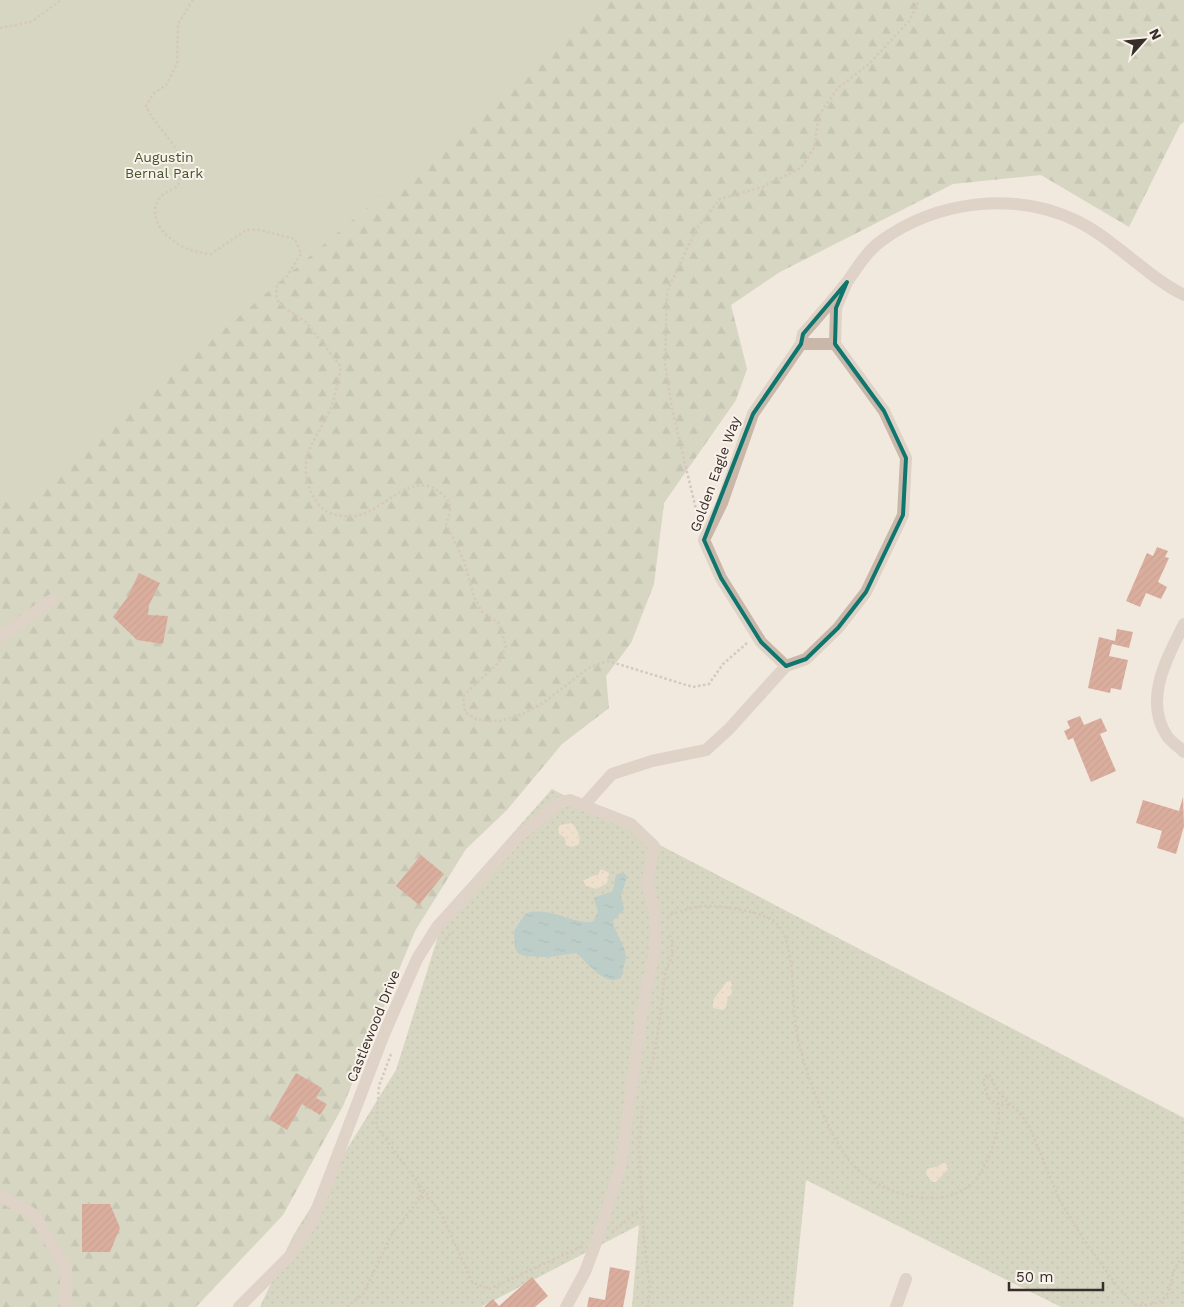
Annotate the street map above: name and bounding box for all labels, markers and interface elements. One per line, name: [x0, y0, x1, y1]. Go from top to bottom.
north arrow: [1119, 15, 1169, 65]
text: N: [1146, 26, 1165, 42]
park label: Augustin Bernal Park: [125, 149, 203, 181]
street label: Golden Eagle Way: [687, 413, 744, 534]
street label: Castlewood Drive: [343, 968, 403, 1084]
scale bar: [1009, 1260, 1103, 1292]
text: 50 m: [1016, 1268, 1053, 1286]

